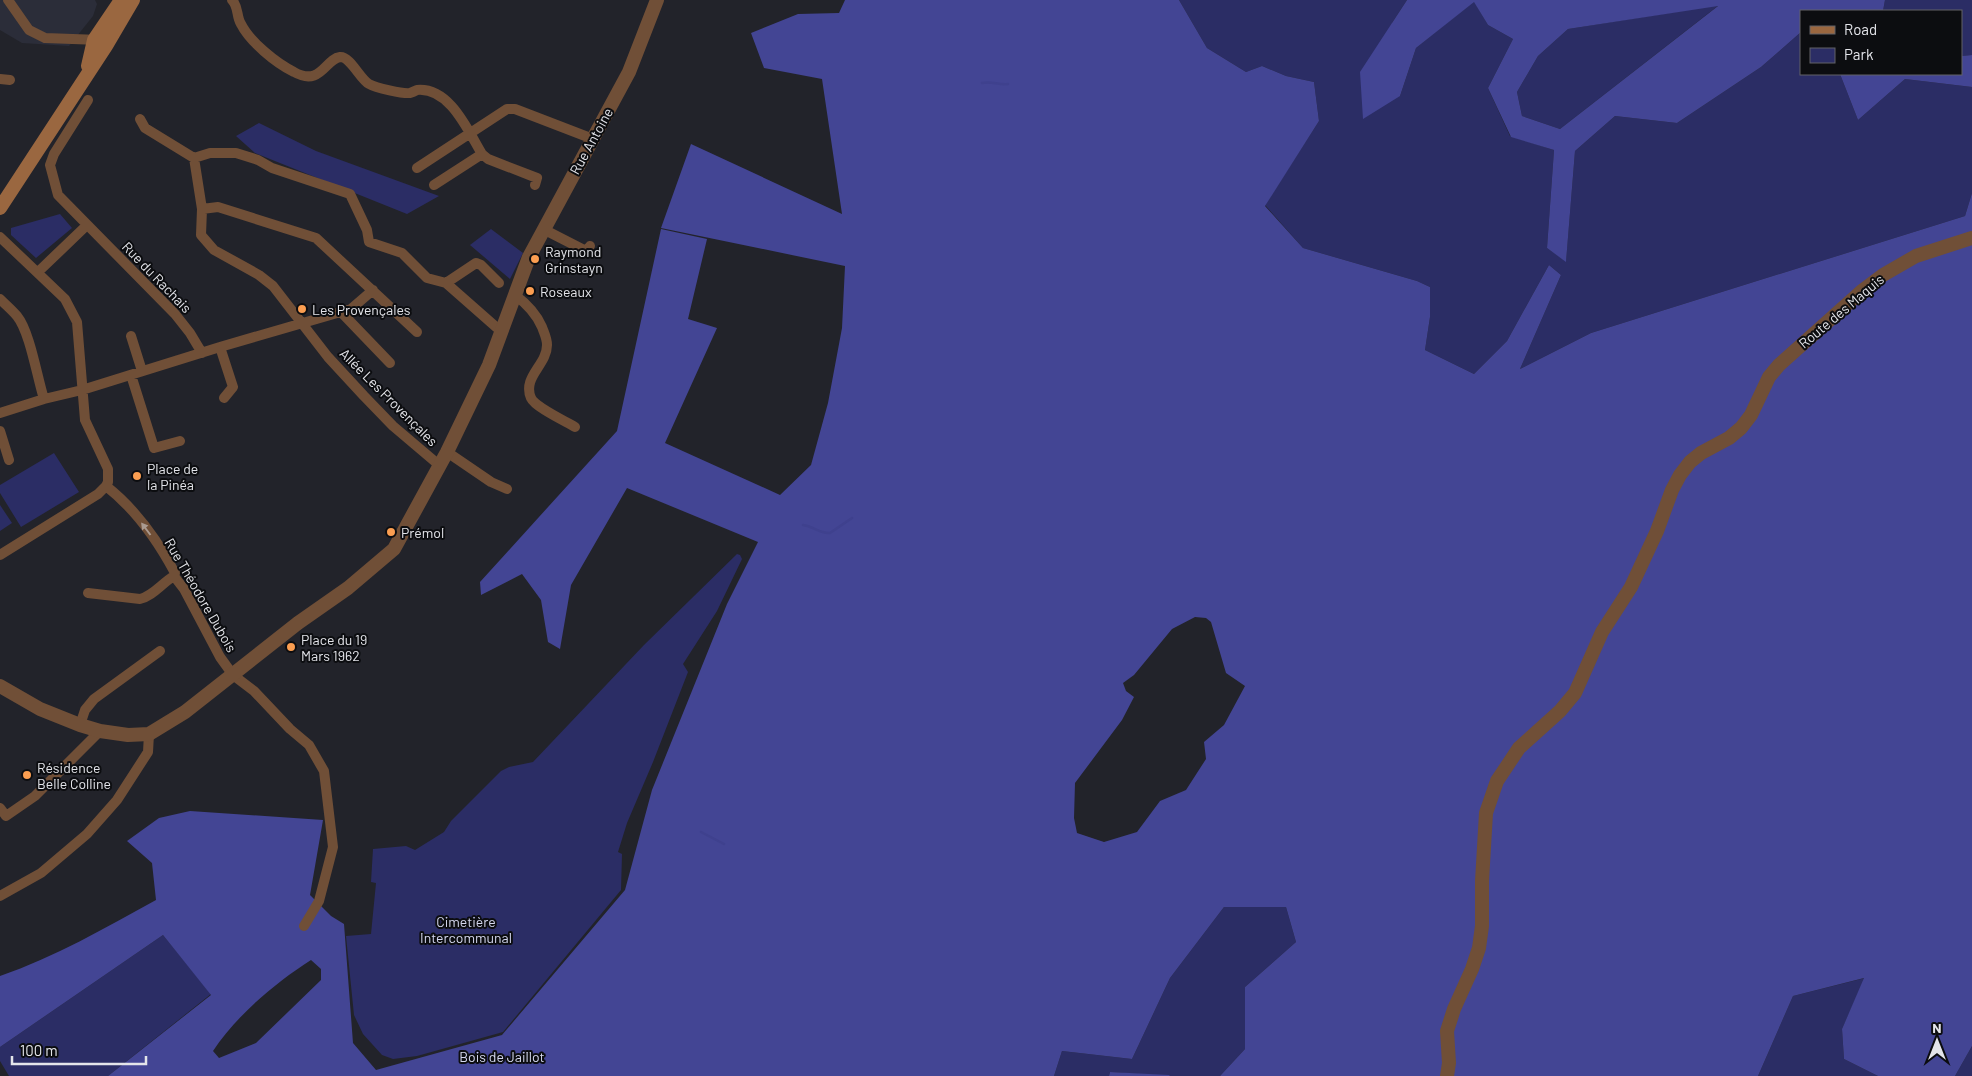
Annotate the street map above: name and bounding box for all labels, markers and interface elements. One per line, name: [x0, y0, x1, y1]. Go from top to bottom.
legend: [1800, 10, 1962, 75]
text: Road: [1844, 20, 1877, 38]
text: Park: [1844, 45, 1874, 63]
street label: Rue Antoine: [566, 105, 616, 177]
street label: Rue du Rachais: [119, 238, 195, 316]
place label: Raymond Grinstayn: [545, 243, 603, 276]
marker: Raymond Grinstayn: [529, 253, 541, 265]
street label: Route des Maquis: [1795, 270, 1887, 352]
place label: Roseaux: [540, 283, 592, 300]
marker: Roseaux: [524, 285, 536, 297]
place label: Les Provençales: [312, 301, 411, 318]
marker: Les Provençales: [296, 303, 308, 315]
street label: Allée Les Provençales: [337, 345, 442, 450]
place label: Place de la Pinéa: [147, 460, 198, 493]
marker: Place de la Pinéa: [131, 470, 143, 482]
one-way arrow: [141, 522, 151, 536]
place label: Prémol: [401, 524, 444, 541]
marker: Prémol: [385, 526, 397, 538]
street label: Rue Théodore Dubois: [161, 535, 241, 655]
place label: Place du 19 Mars 1962: [301, 631, 367, 664]
marker: Place du 19 Mars 1962: [285, 641, 297, 653]
place label: Résidence Belle Colline: [37, 759, 111, 792]
marker: Résidence Belle Colline: [21, 769, 33, 781]
park label: Cimetière Intercommunal: [420, 913, 512, 946]
north arrow: [1912, 1016, 1962, 1066]
text: N: [1932, 1019, 1942, 1036]
scale bar: [12, 1034, 146, 1066]
text: 100 m: [20, 1041, 58, 1059]
park label: Bois de Jaillot: [459, 1048, 545, 1065]

